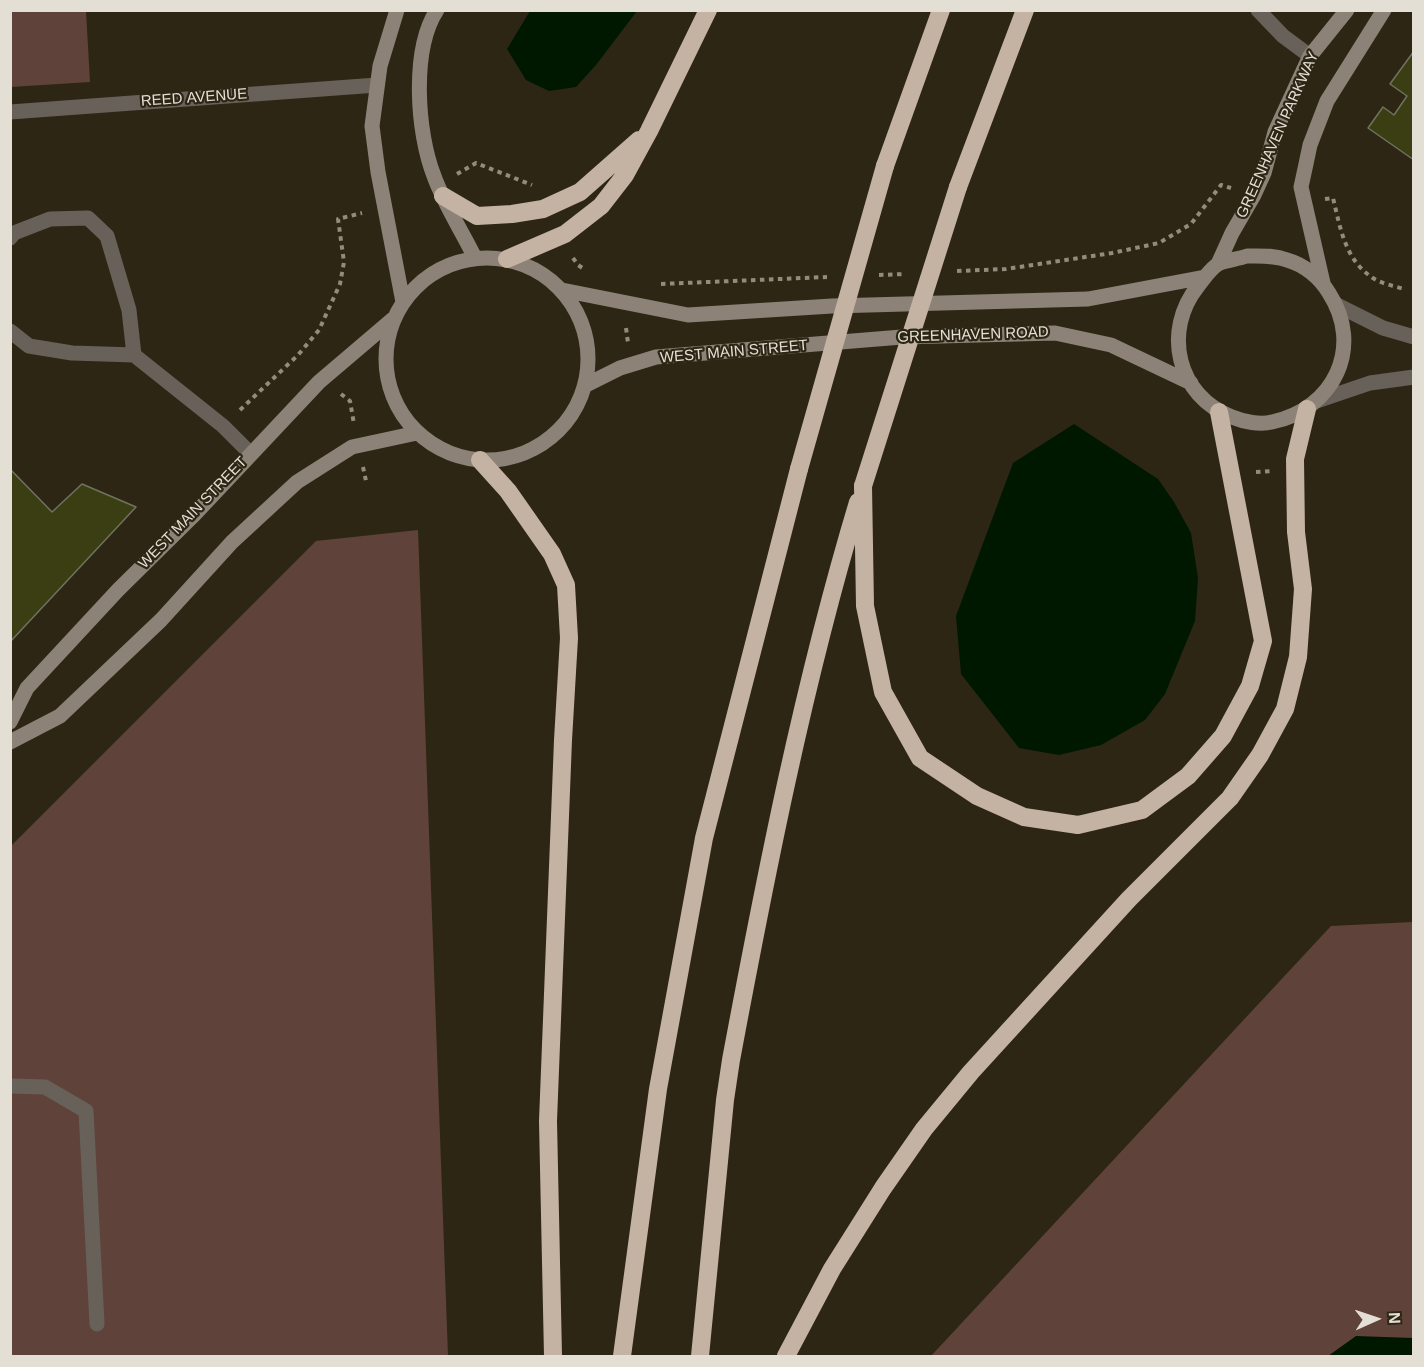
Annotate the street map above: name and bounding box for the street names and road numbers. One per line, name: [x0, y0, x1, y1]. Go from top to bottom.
street label: GREENHAVEN PARKWAY: [1233, 49, 1323, 221]
street label: REED AVENUE: [140, 85, 248, 111]
street label: GREENHAVEN ROAD: [897, 323, 1049, 347]
street label: WEST MAIN STREET: [659, 337, 809, 367]
street label: WEST MAIN STREET: [135, 453, 251, 573]

